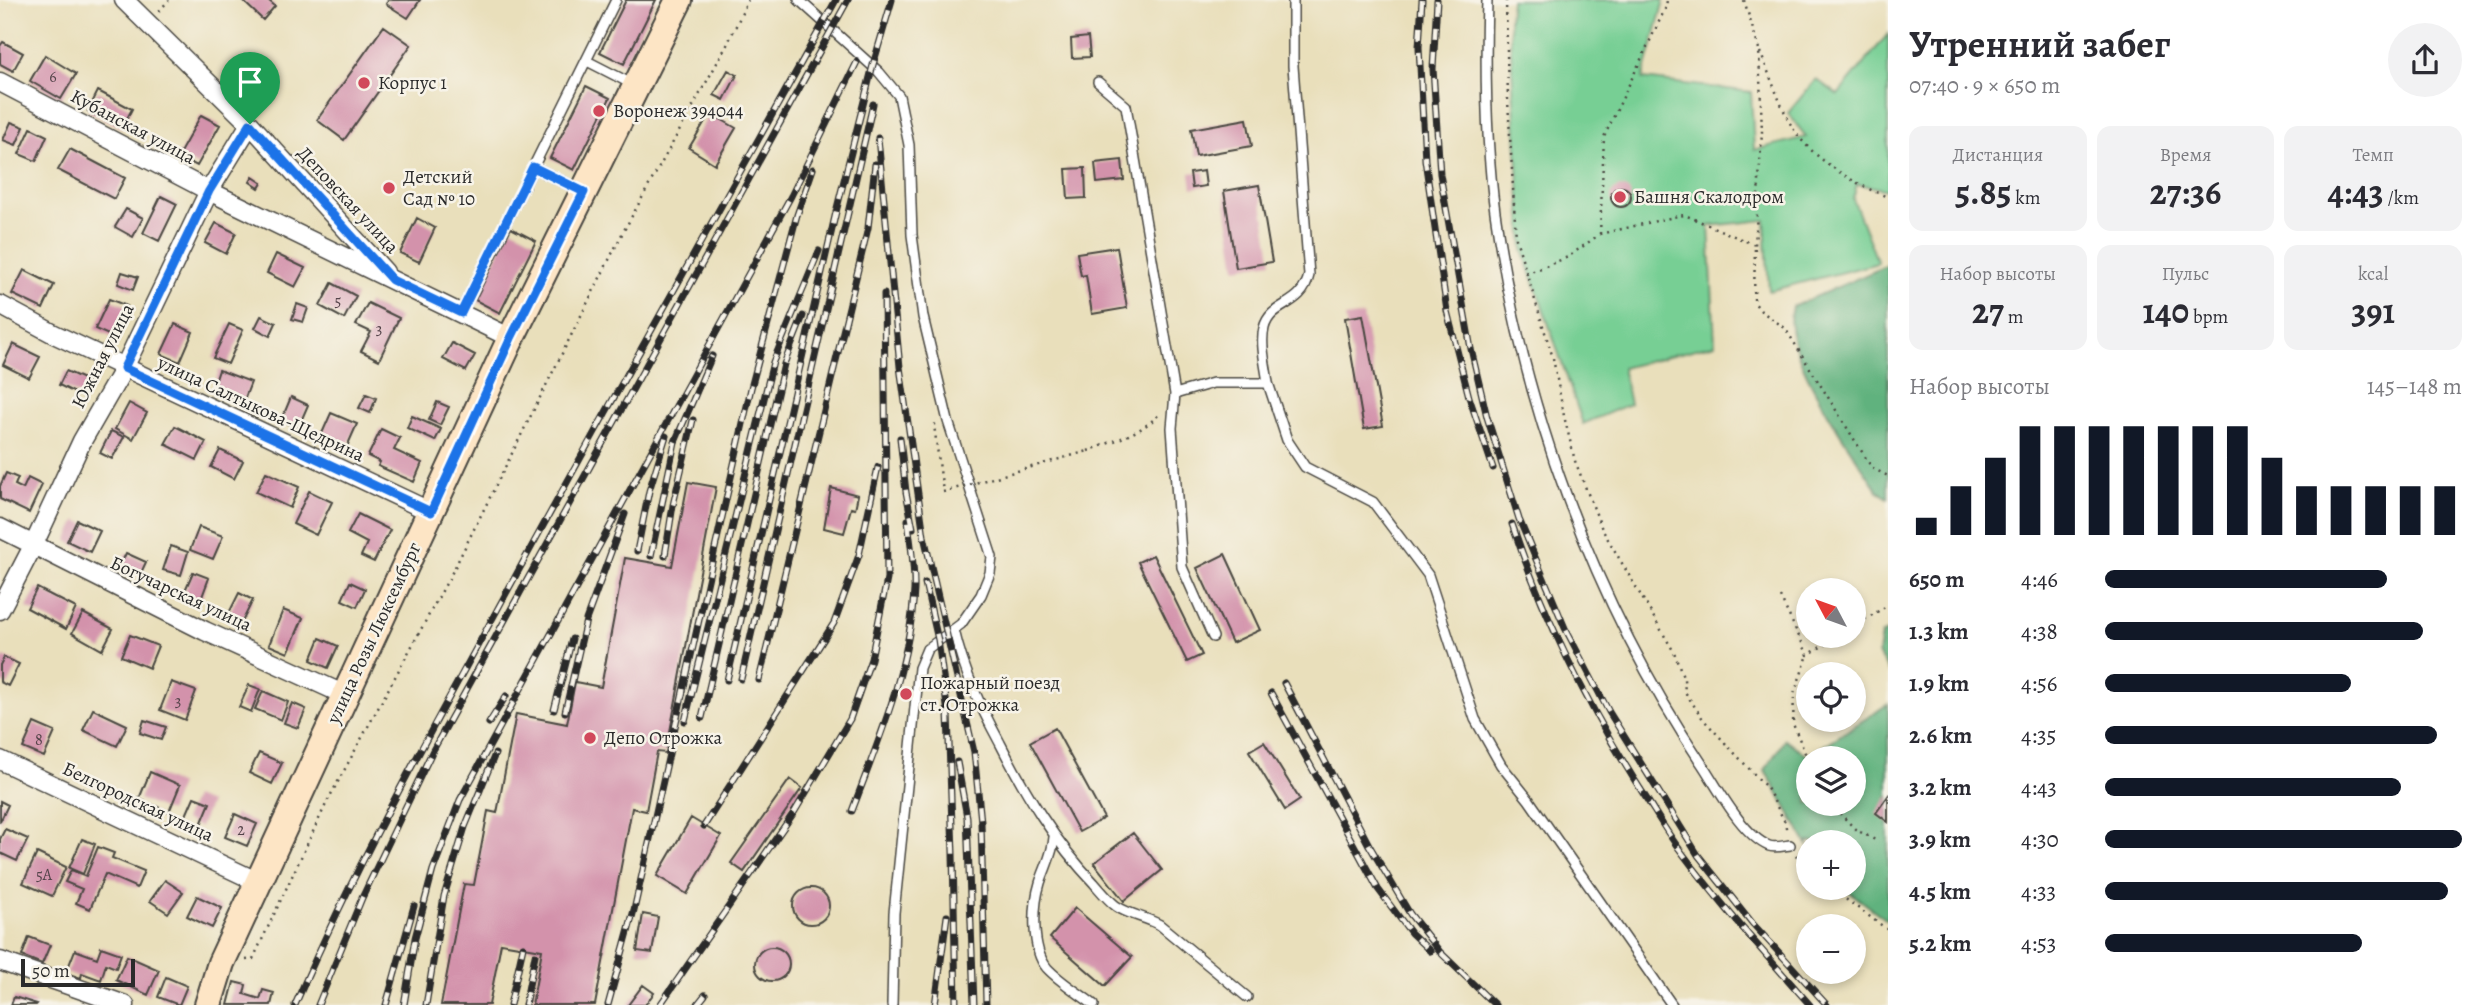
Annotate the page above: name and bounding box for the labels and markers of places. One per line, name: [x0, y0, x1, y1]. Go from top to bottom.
pin: [220, 52, 280, 124]
place label: Корпус 1: [378, 70, 447, 96]
marker: Корпус 1: [356, 75, 372, 91]
place label: Воронеж 394044: [613, 98, 744, 124]
marker: Воронеж 394044: [591, 103, 607, 119]
place label: Детский Сад № 10: [403, 164, 475, 212]
marker: Детский Сад № 10: [381, 180, 397, 196]
place label: Башня Скалодром: [1634, 184, 1784, 210]
marker: Башня Скалодром: [1612, 189, 1628, 205]
place label: Пожарный поезд ст. Отрожка: [920, 670, 1060, 718]
marker: Пожарный поезд ст. Отрожка: [898, 686, 914, 702]
place label: Депо Отрожка: [604, 725, 723, 751]
marker: Депо Отрожка: [582, 730, 598, 746]

